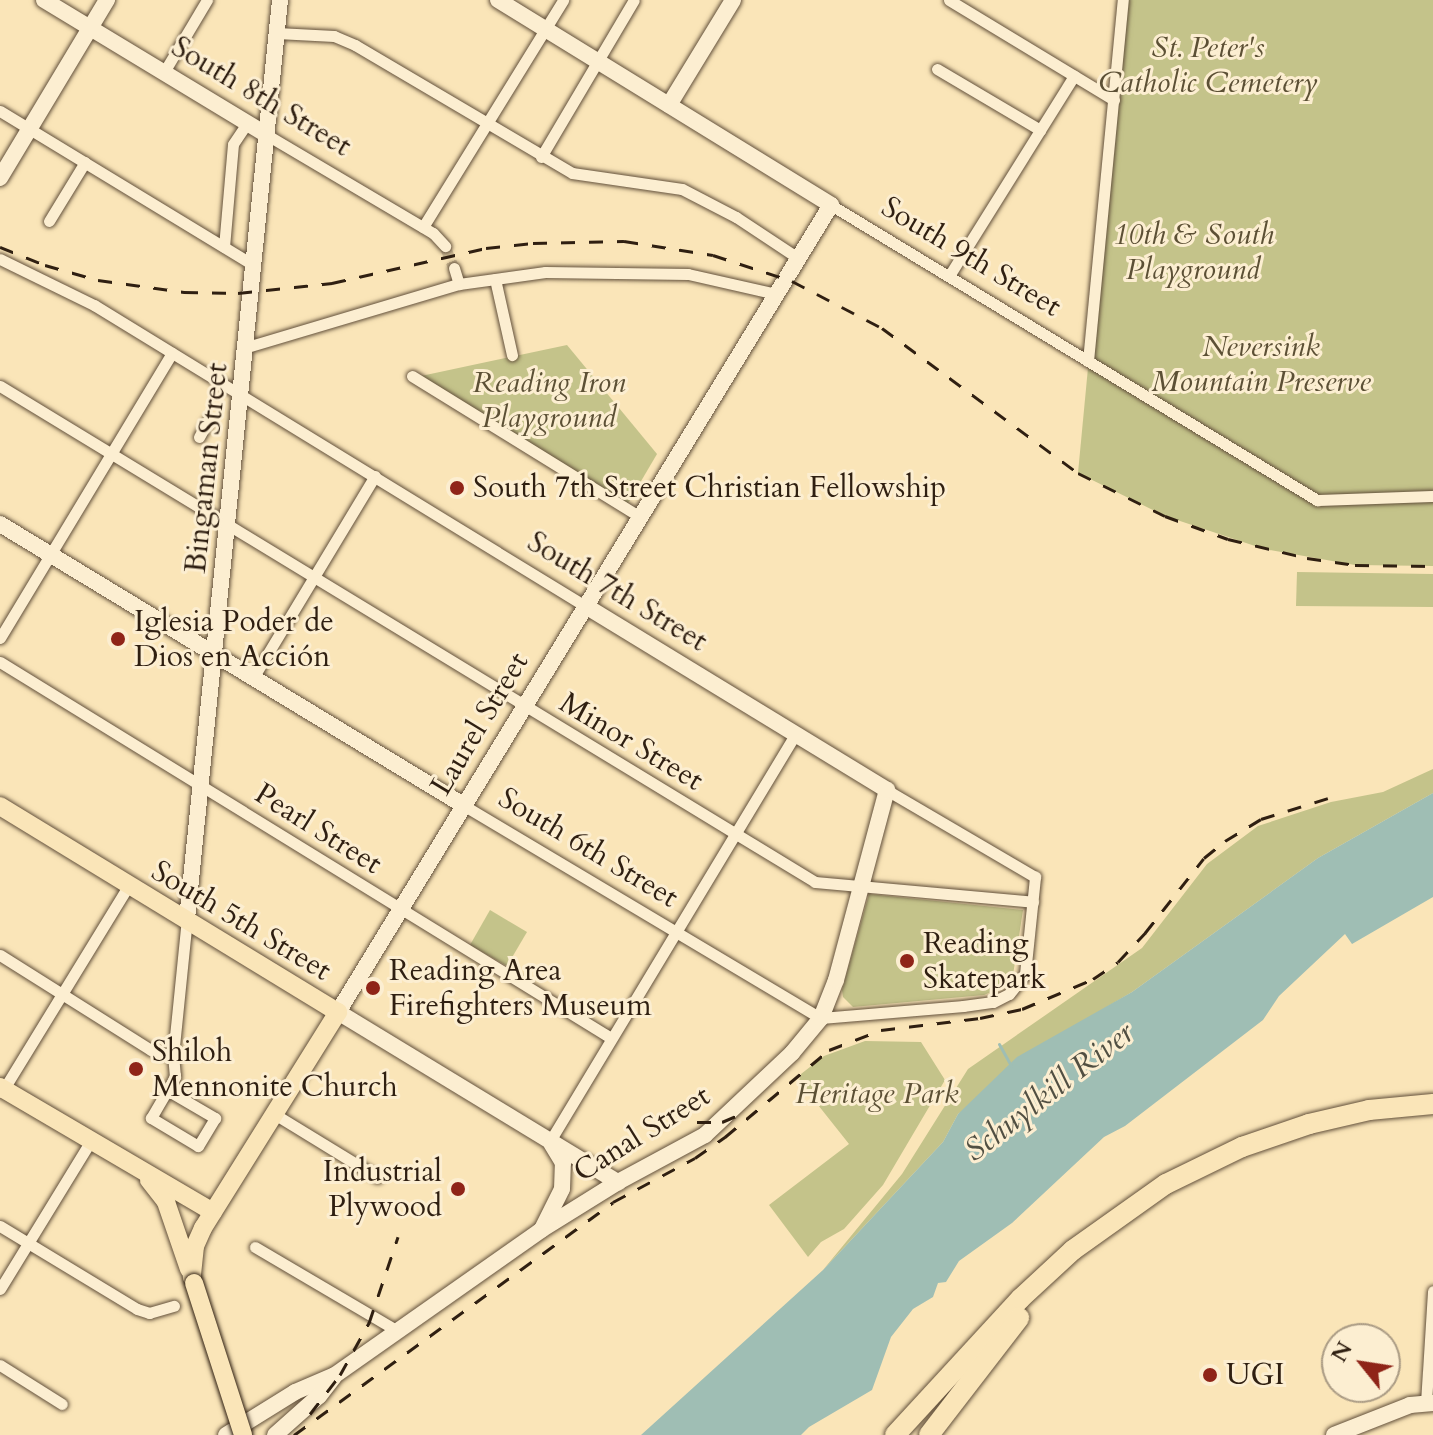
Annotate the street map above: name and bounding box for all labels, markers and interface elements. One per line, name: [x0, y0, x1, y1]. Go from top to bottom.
street label: South 8th Street: [165, 29, 357, 165]
park label: St. Peter's Catholic Cemetery: [1098, 30, 1318, 100]
street label: South 9th Street: [875, 189, 1067, 325]
park label: 10th & South Playground: [1112, 217, 1274, 288]
park label: Neversink Mountain Preserve: [1151, 329, 1371, 400]
street label: Bingaman Street: [178, 361, 236, 575]
park label: Reading Iron Playground: [473, 365, 625, 436]
place label: South 7th Street Christian Fellowship: [473, 470, 946, 506]
marker: South 7th Street Christian Fellowship: [448, 479, 466, 497]
street label: South 7th Street: [521, 524, 713, 660]
place label: Iglesia Poder de Dios en Acción: [134, 604, 334, 674]
marker: Iglesia Poder de Dios en Acción: [109, 630, 127, 648]
street label: Laurel Street: [423, 646, 537, 802]
street label: Minor Street: [553, 685, 709, 799]
street label: Pearl Street: [248, 776, 388, 882]
street label: South 6th Street: [492, 780, 684, 916]
street label: South 5th Street: [145, 853, 337, 989]
place label: Reading Skatepark: [923, 926, 1046, 996]
marker: Reading Skatepark: [898, 952, 916, 970]
place label: Reading Area Firefighters Museum: [389, 953, 652, 1024]
marker: Reading Area Firefighters Museum: [364, 979, 382, 997]
water label: Schuylkill River: [957, 1014, 1141, 1170]
place label: Shiloh Mennonite Church: [152, 1034, 398, 1104]
marker: Shiloh Mennonite Church: [127, 1060, 145, 1078]
park label: Heritage Park: [795, 1076, 959, 1112]
street label: Canal Street: [567, 1078, 717, 1190]
place label: Industrial Plywood: [323, 1154, 442, 1224]
marker: Industrial Plywood: [449, 1180, 467, 1198]
north arrow: [1321, 1323, 1401, 1403]
text: N: [1324, 1336, 1360, 1368]
place label: UGI: [1226, 1357, 1284, 1393]
marker: UGI: [1201, 1366, 1219, 1384]

